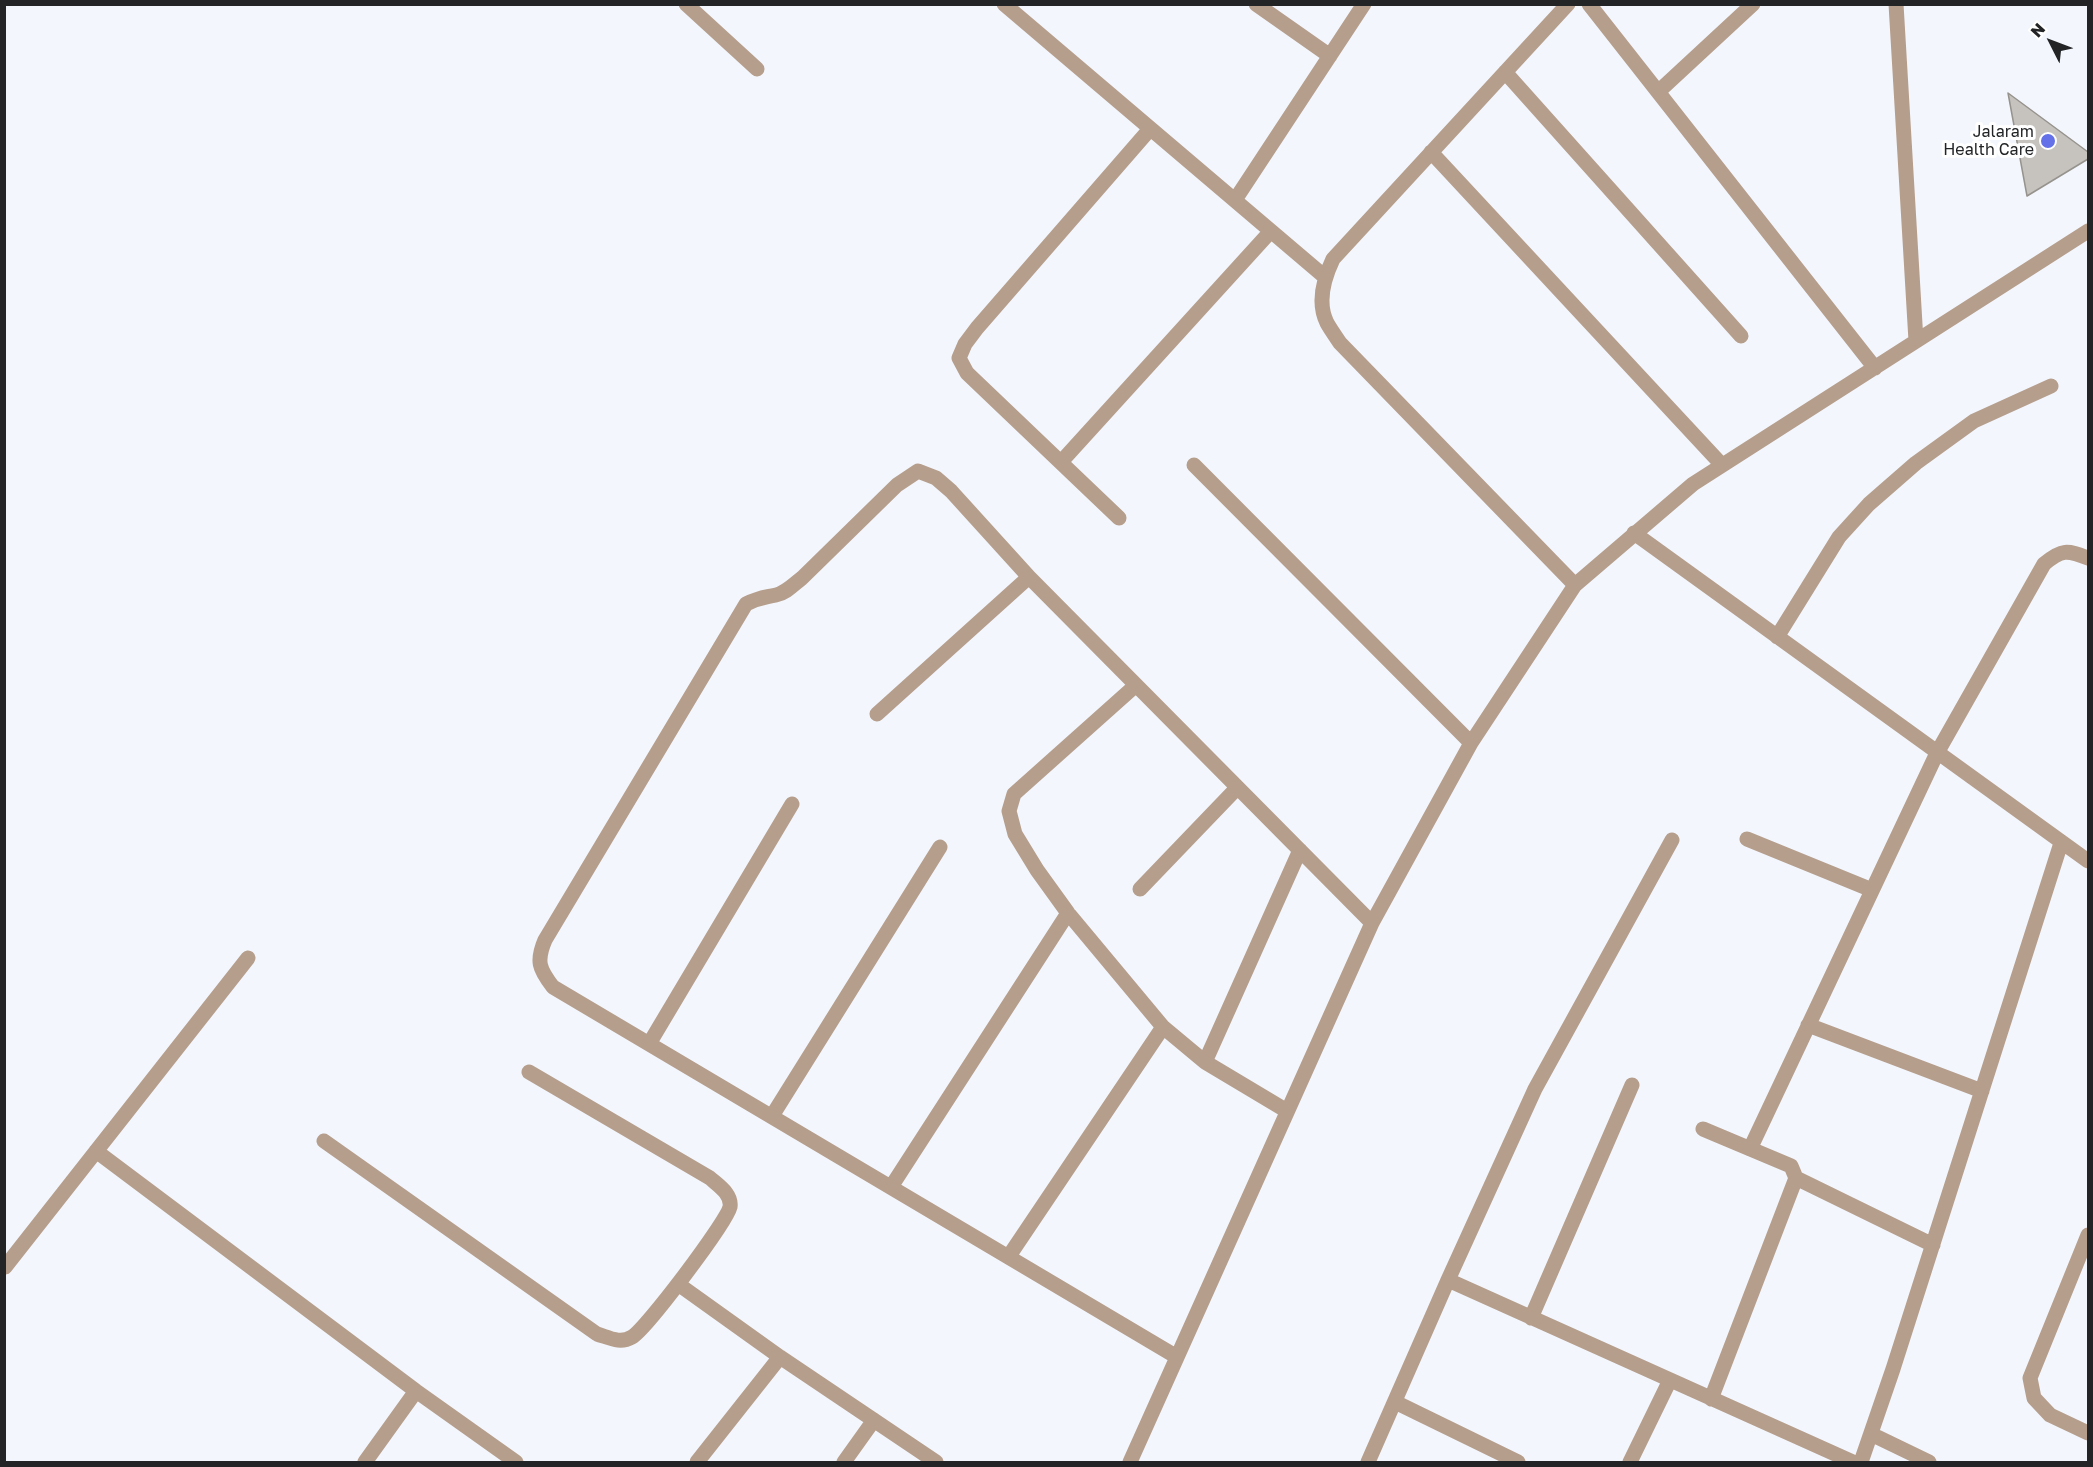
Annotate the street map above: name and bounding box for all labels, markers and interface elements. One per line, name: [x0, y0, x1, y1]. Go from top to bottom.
north arrow: [2021, 12, 2081, 72]
text: N: [2026, 19, 2049, 41]
place label: Jalaram Health Care: [1943, 122, 2034, 160]
marker: Jalaram Health Care: [2039, 132, 2057, 150]

